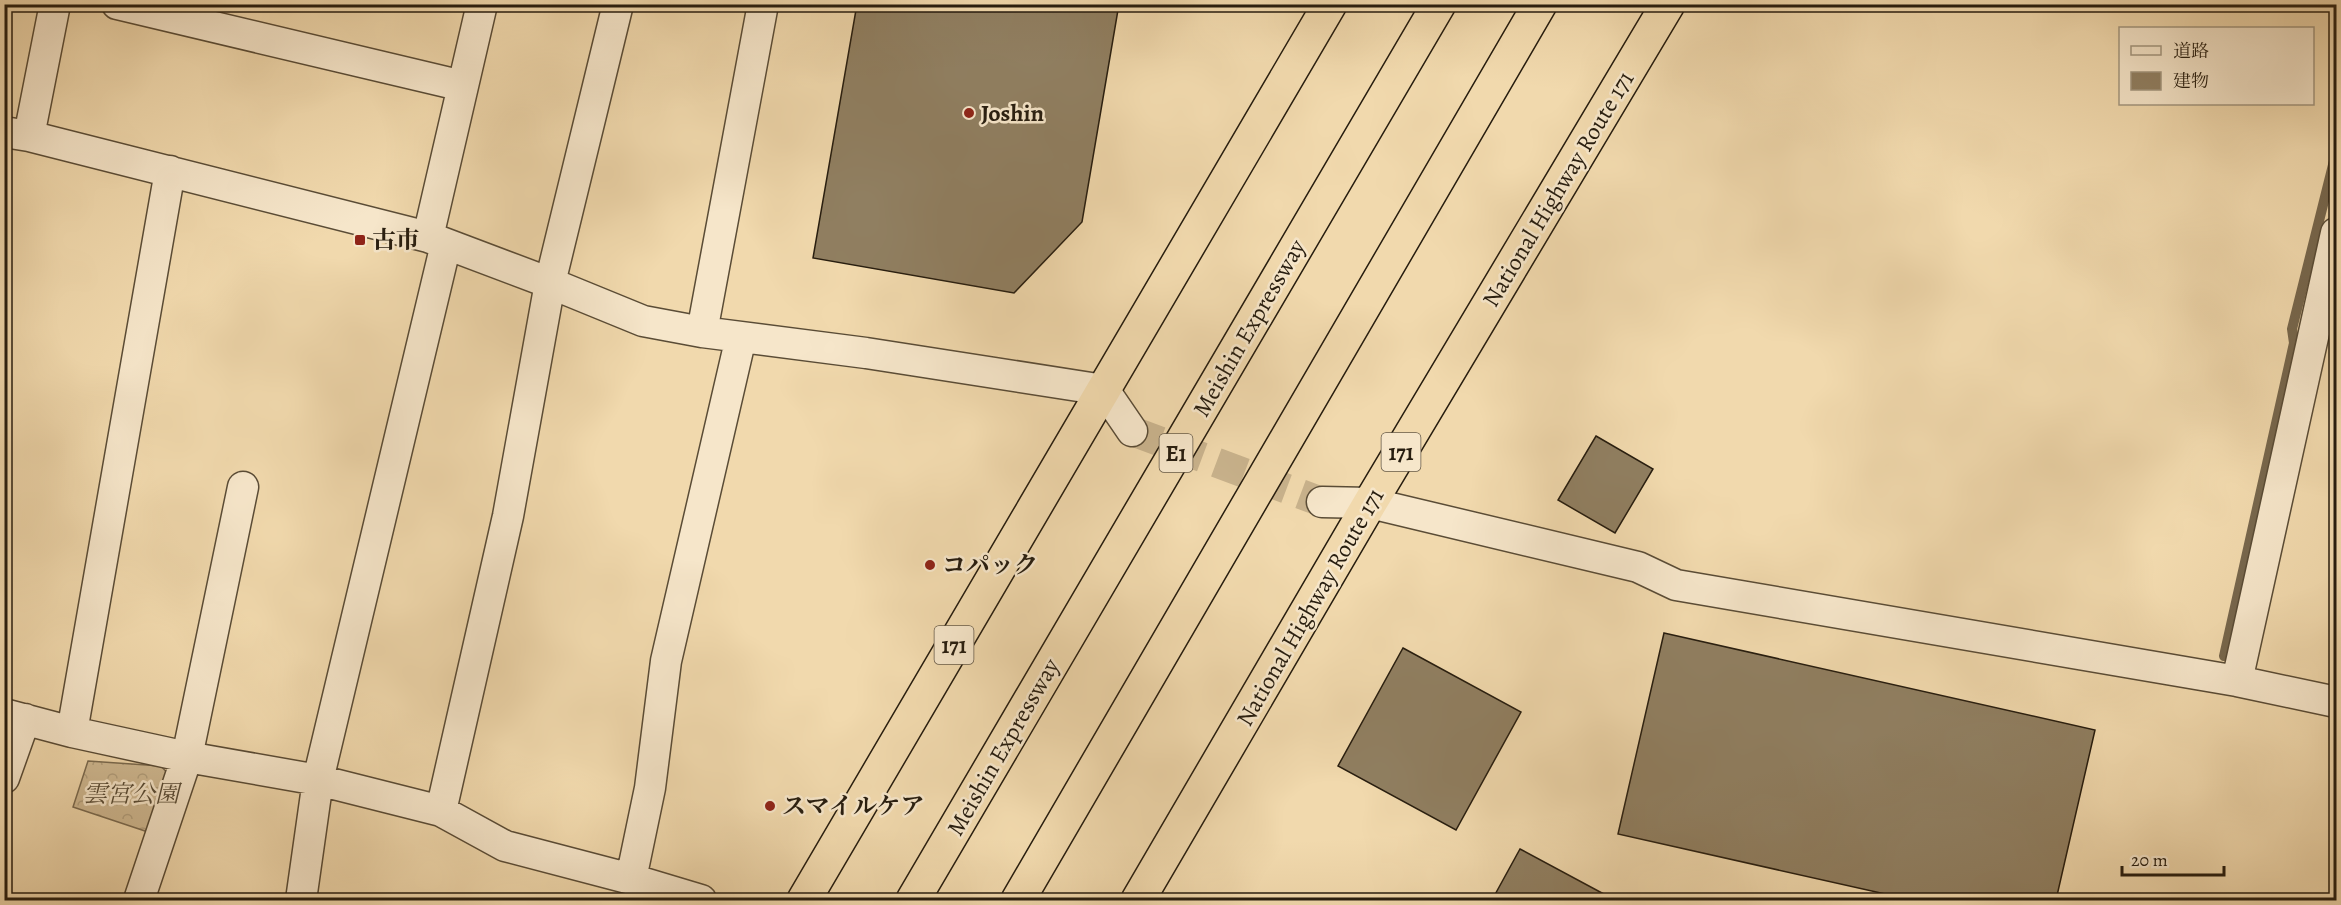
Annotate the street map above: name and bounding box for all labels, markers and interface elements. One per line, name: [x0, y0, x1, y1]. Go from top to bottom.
legend: [2119, 27, 2314, 105]
text: 道路: [2173, 39, 2209, 63]
street label: National Highway Route 171: [1475, 65, 1641, 313]
text: 建物: [2173, 69, 2209, 93]
place label: Joshin: [981, 97, 1044, 129]
marker: Joshin: [962, 106, 976, 120]
place label: 古市: [372, 224, 420, 256]
marker: 古市: [353, 233, 367, 247]
street label: Meishin Expressway: [1185, 233, 1313, 422]
road number: 171: [1382, 433, 1420, 471]
road number: E1: [1160, 434, 1192, 472]
street label: National Highway Route 171: [1229, 482, 1391, 732]
place label: コパック: [942, 549, 1038, 581]
marker: コパック: [923, 558, 937, 572]
road number: 171: [934, 626, 974, 664]
street label: Meishin Expressway: [939, 652, 1067, 841]
park label: 雲宮公園: [83, 778, 183, 810]
place label: スマイルケア: [782, 790, 925, 822]
marker: スマイルケア: [763, 799, 777, 813]
scale bar: [2122, 839, 2224, 877]
text: 20 m: [2131, 848, 2168, 872]

